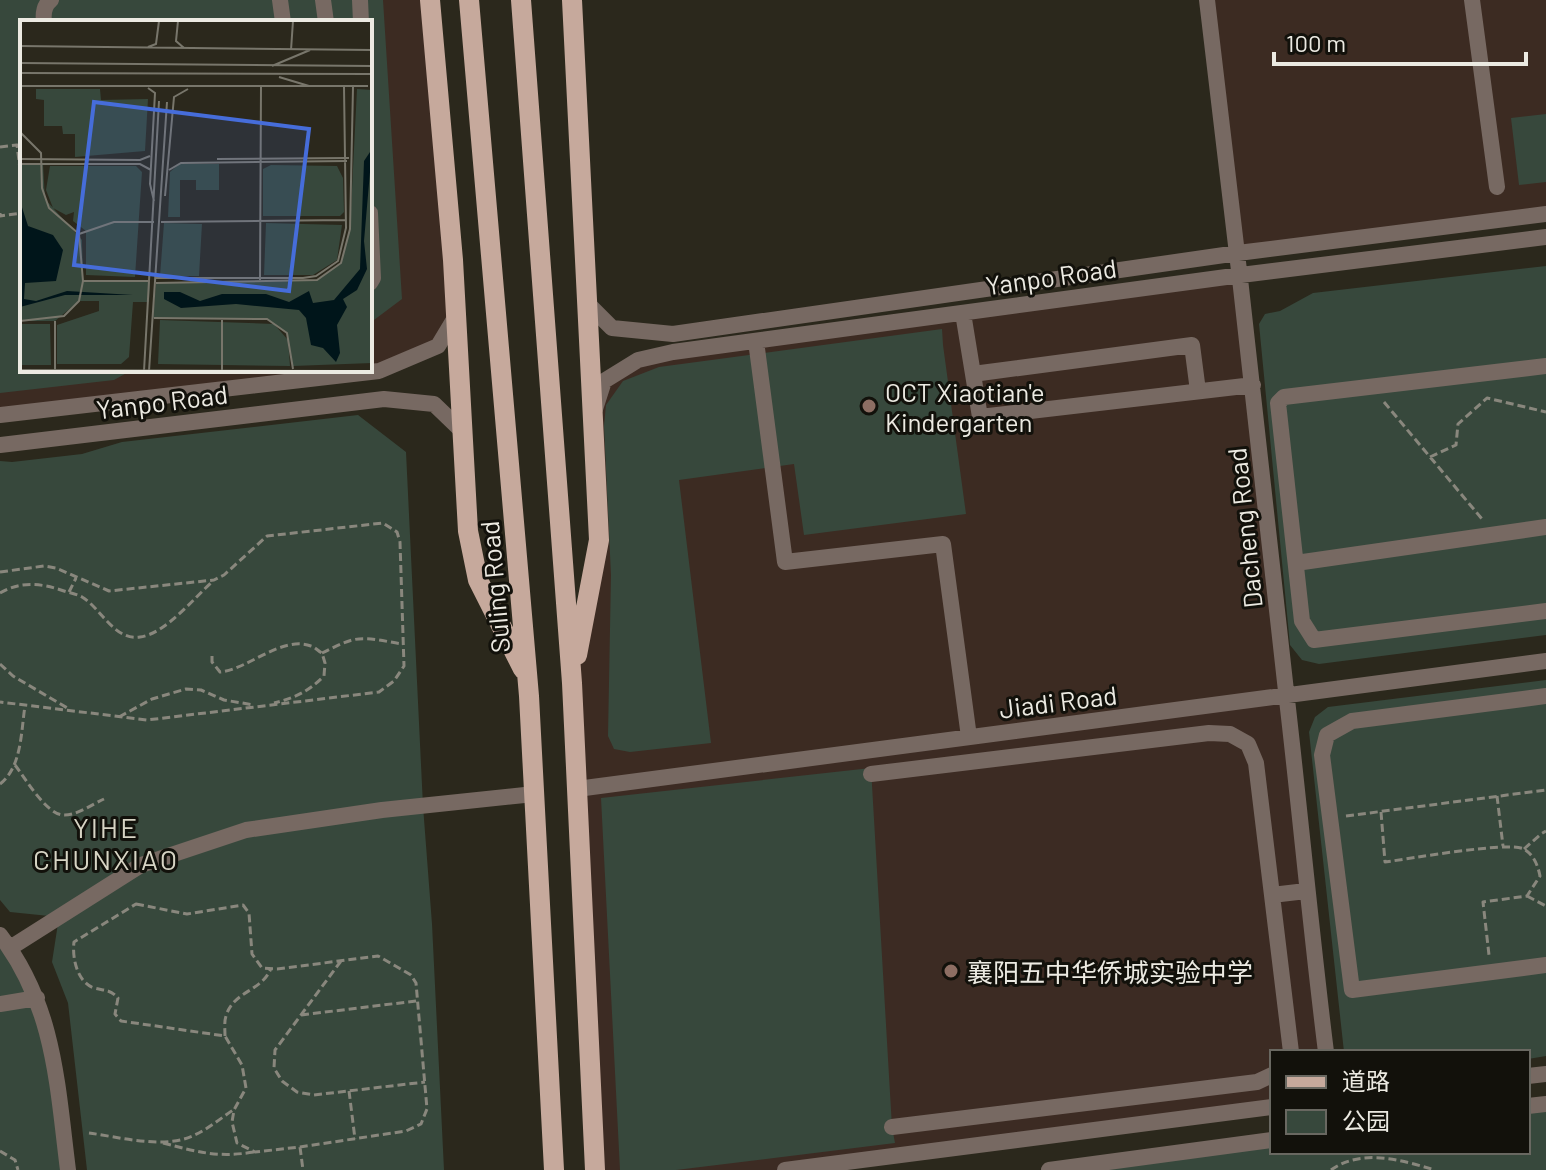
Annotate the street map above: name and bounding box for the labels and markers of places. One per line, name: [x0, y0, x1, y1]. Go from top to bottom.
place label: OCT Xiaotian'e Kindergarten: [885, 376, 1045, 437]
marker: OCT Xiaotian'e Kindergarten: [860, 397, 878, 415]
place label: 襄阳五中华侨城实验中学: [967, 956, 1253, 987]
marker: 襄阳五中华侨城实验中学: [942, 962, 960, 980]

